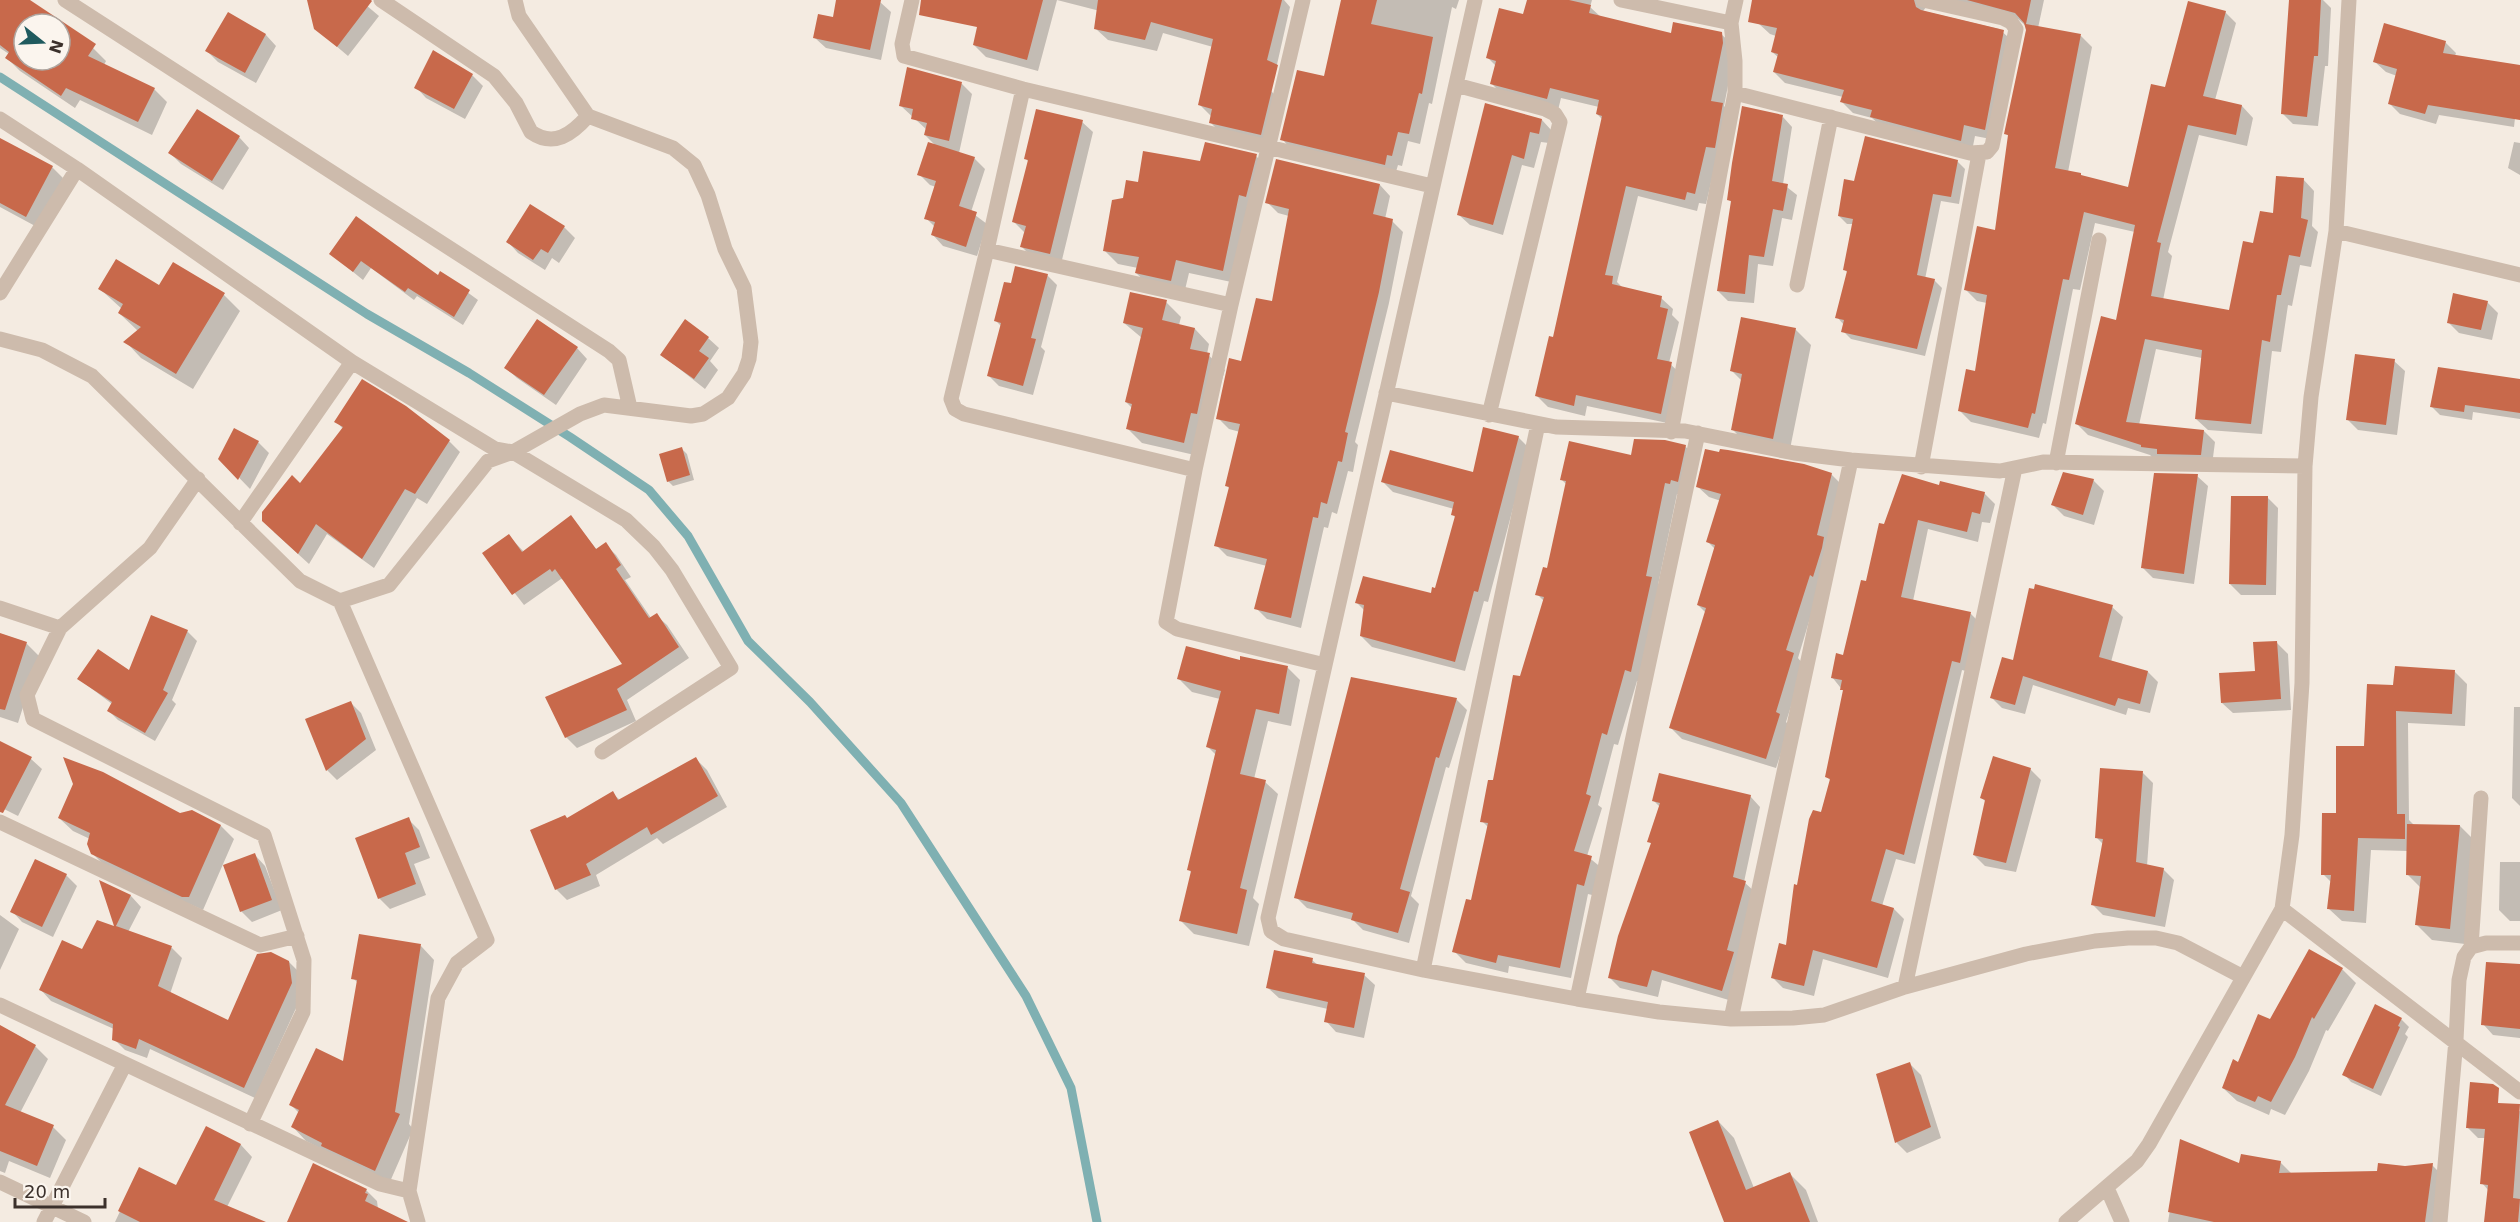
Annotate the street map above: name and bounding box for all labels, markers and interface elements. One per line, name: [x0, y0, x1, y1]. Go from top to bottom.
north arrow: [12, 12, 72, 72]
text: N: [45, 37, 67, 56]
scale bar: [15, 1171, 105, 1209]
text: 20 m: [24, 1181, 70, 1202]

